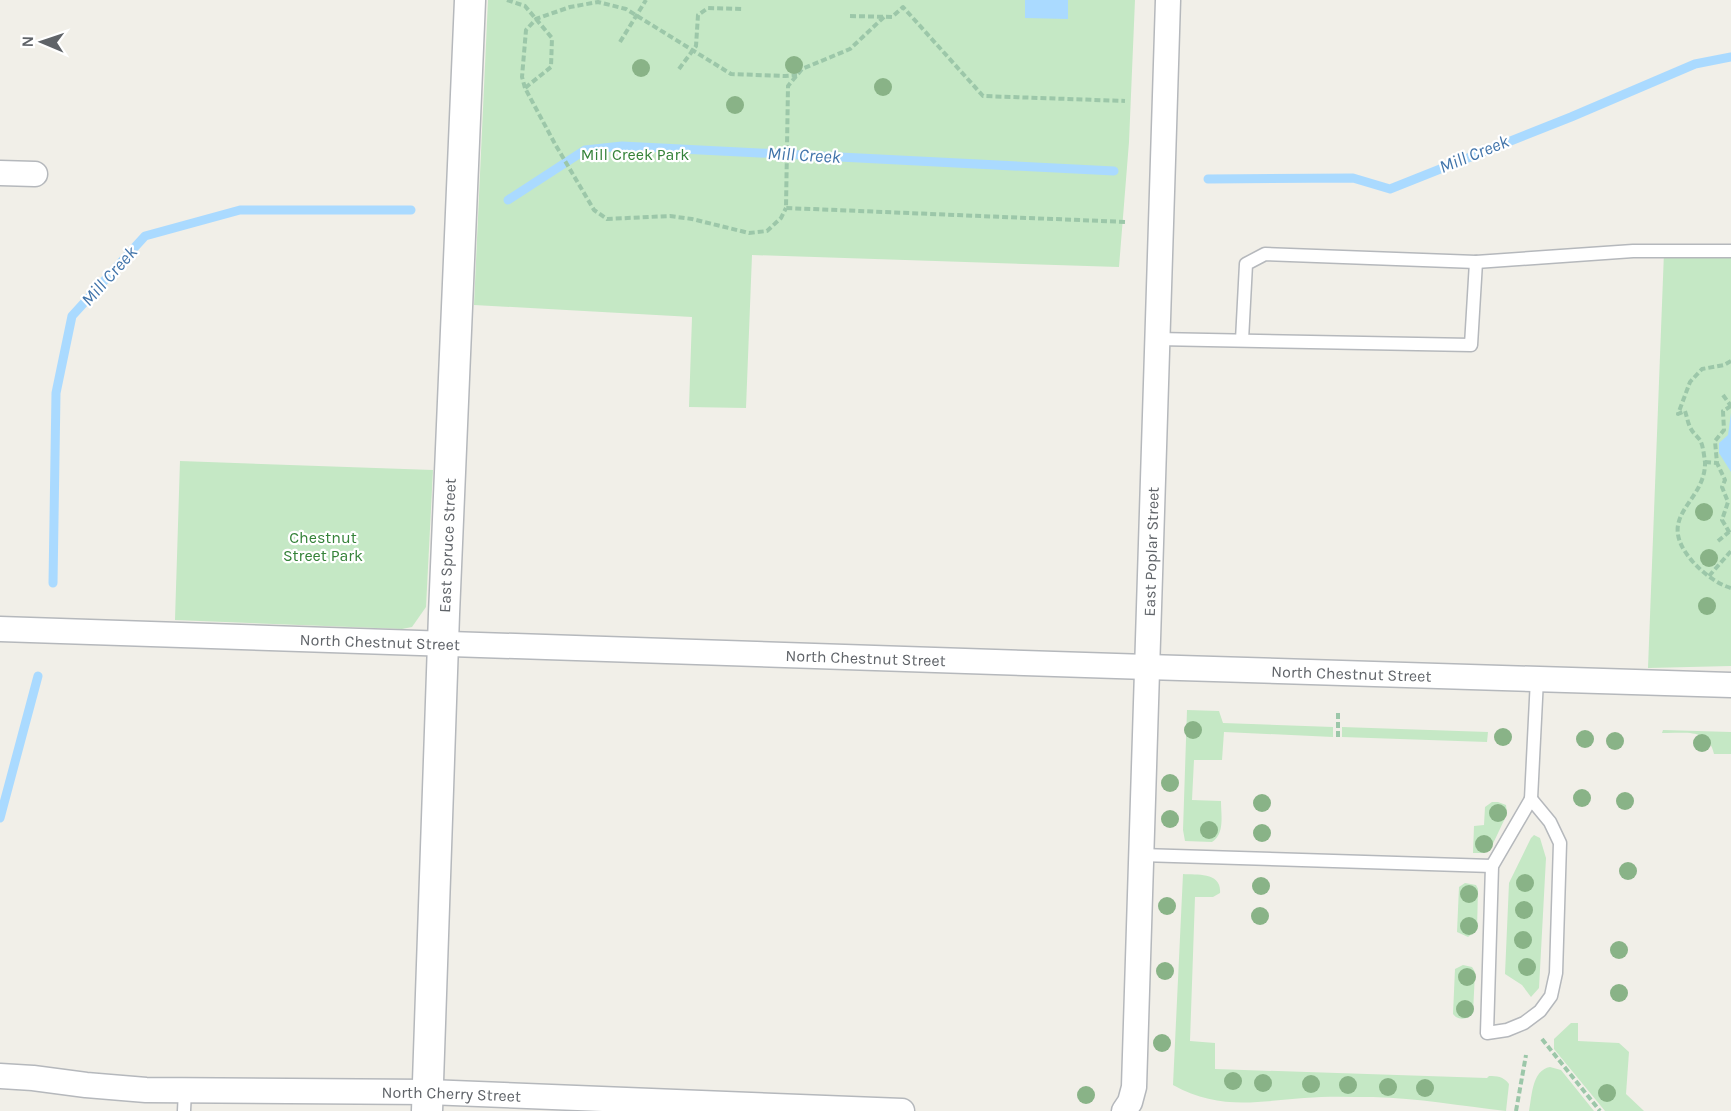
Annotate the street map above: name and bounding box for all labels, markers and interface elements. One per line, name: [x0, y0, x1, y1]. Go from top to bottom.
north arrow: [12, 12, 72, 72]
text: N: [18, 35, 37, 48]
water label: Mill Creek: [1436, 130, 1513, 178]
water label: Mill Creek: [767, 142, 842, 168]
park label: Mill Creek Park: [581, 145, 689, 164]
water label: Mill Creek: [76, 241, 142, 311]
street label: East Spruce Street: [435, 478, 459, 613]
street label: East Poplar Street: [1139, 486, 1162, 617]
park label: Chestnut Street Park: [283, 528, 363, 565]
street label: North Chestnut Street: [299, 629, 460, 654]
street label: North Chestnut Street: [785, 646, 946, 670]
street label: North Chestnut Street: [1271, 661, 1432, 685]
street label: North Cherry Street: [381, 1082, 521, 1105]

